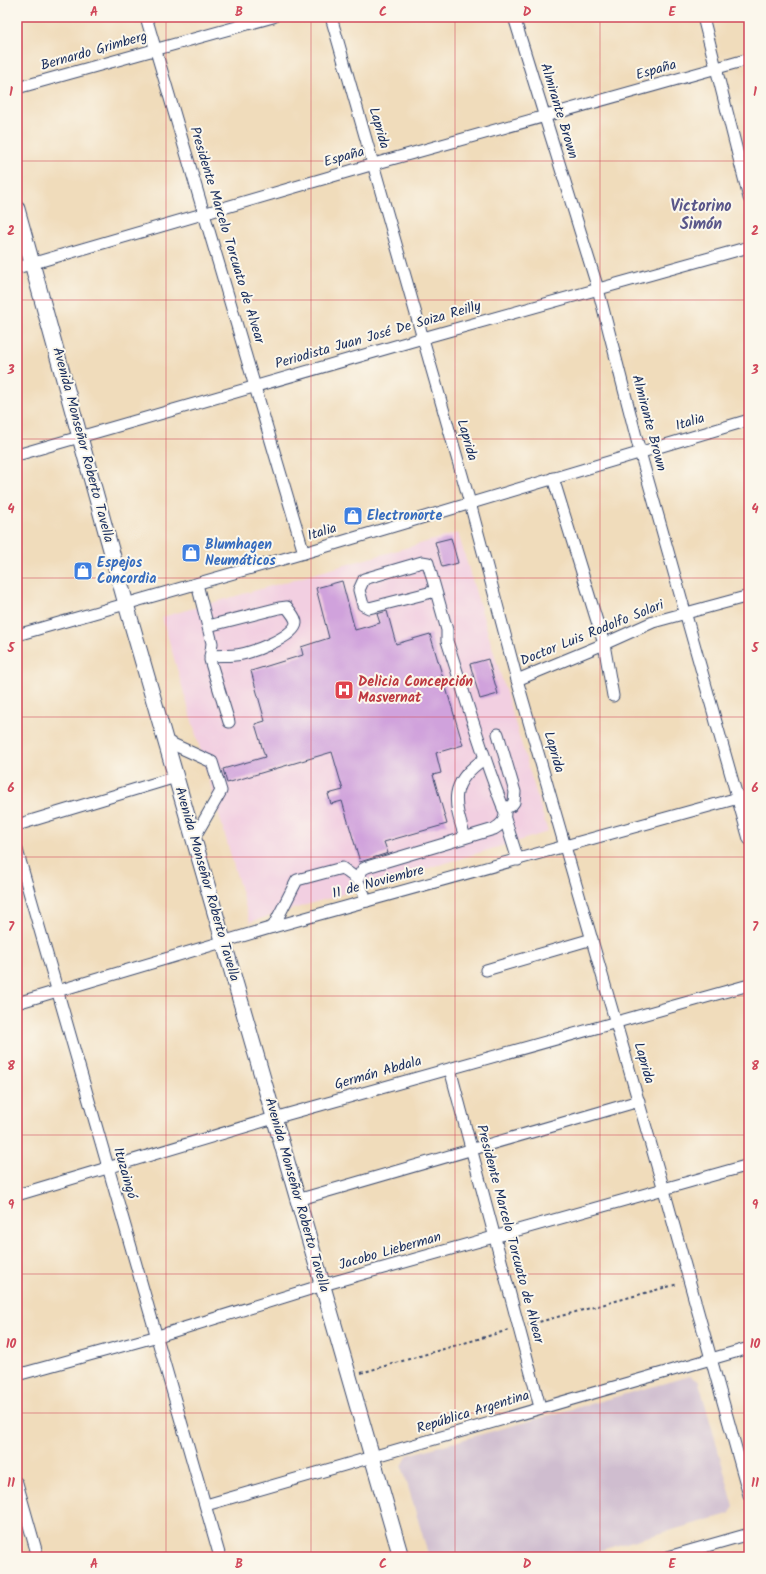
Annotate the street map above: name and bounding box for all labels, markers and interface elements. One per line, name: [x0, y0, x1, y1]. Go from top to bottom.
text: A: [90, 2, 98, 23]
text: B: [235, 2, 243, 23]
text: C: [379, 2, 387, 23]
text: D: [523, 2, 532, 23]
text: E: [668, 2, 676, 23]
street label: Bernardo Grimberg: [38, 25, 150, 77]
street label: España: [633, 54, 679, 86]
street label: Almirante Brown: [534, 60, 584, 162]
text: 1: [9, 82, 13, 103]
text: 1: [753, 82, 757, 103]
street label: Laprida: [363, 105, 395, 151]
street label: Presidente Marcelo Torcuato de Alvear: [183, 124, 271, 347]
street label: España: [321, 141, 367, 173]
district label: Victorino Simón: [670, 194, 732, 237]
text: 2: [7, 221, 15, 242]
text: 2: [751, 221, 759, 242]
street label: Periodista Juan José De Soiza Reilly: [272, 295, 484, 375]
street label: Avenida Monseñor Roberto Tavella: [46, 345, 120, 545]
text: 3: [6, 360, 15, 381]
text: 3: [750, 360, 759, 381]
street label: Almirante Brown: [626, 372, 672, 474]
street label: Italia: [673, 407, 707, 437]
street label: Laprida: [451, 417, 483, 463]
text: 4: [7, 499, 15, 520]
text: 4: [751, 499, 759, 520]
shop icon: Electronorte: [342, 505, 364, 527]
place label: Electronorte: [367, 505, 442, 527]
street label: Italia: [305, 517, 339, 547]
place label: Blumhagen Neumáticos: [205, 534, 276, 572]
shop icon: Blumhagen Neumáticos: [180, 542, 202, 564]
place label: Espejos Concordia: [97, 552, 156, 590]
shop icon: Espejos Concordia: [72, 560, 94, 582]
street label: Doctor Luis Rodolfo Solari: [517, 594, 668, 672]
text: 5: [7, 638, 16, 659]
text: 5: [751, 638, 760, 659]
place label: Delicia Concepción Masvernat: [358, 671, 473, 709]
hospital icon: Delicia Concepción Masvernat: [333, 679, 355, 701]
street label: Laprida: [538, 729, 570, 775]
text: 6: [7, 778, 15, 799]
text: 6: [751, 778, 759, 799]
street label: Avenida Monseñor Roberto Tavella: [169, 784, 245, 984]
street label: 11 de Noviembre: [330, 859, 427, 905]
text: 7: [8, 917, 15, 938]
text: 7: [752, 917, 759, 938]
street label: Laprida: [628, 1040, 660, 1086]
street label: Germán Abdala: [332, 1050, 424, 1096]
text: 8: [7, 1056, 15, 1077]
text: 8: [751, 1056, 759, 1077]
street label: Avenida Monseñor Roberto Tavella: [259, 1095, 335, 1295]
street label: Presidente Marcelo Torcuato de Alvear: [470, 1122, 550, 1347]
street label: Ituzaingó: [107, 1144, 143, 1202]
text: 9: [8, 1195, 15, 1216]
text: 9: [752, 1195, 759, 1216]
street label: Jacobo Lieberman: [336, 1226, 444, 1276]
text: 10: [6, 1334, 17, 1355]
text: 10: [750, 1334, 761, 1355]
street label: República Argentina: [414, 1384, 532, 1440]
text: 11: [7, 1473, 15, 1494]
text: 11: [751, 1473, 759, 1494]
text: A: [90, 1554, 98, 1574]
text: B: [235, 1554, 243, 1574]
text: C: [379, 1554, 387, 1574]
text: D: [523, 1554, 532, 1574]
text: E: [668, 1554, 676, 1574]

